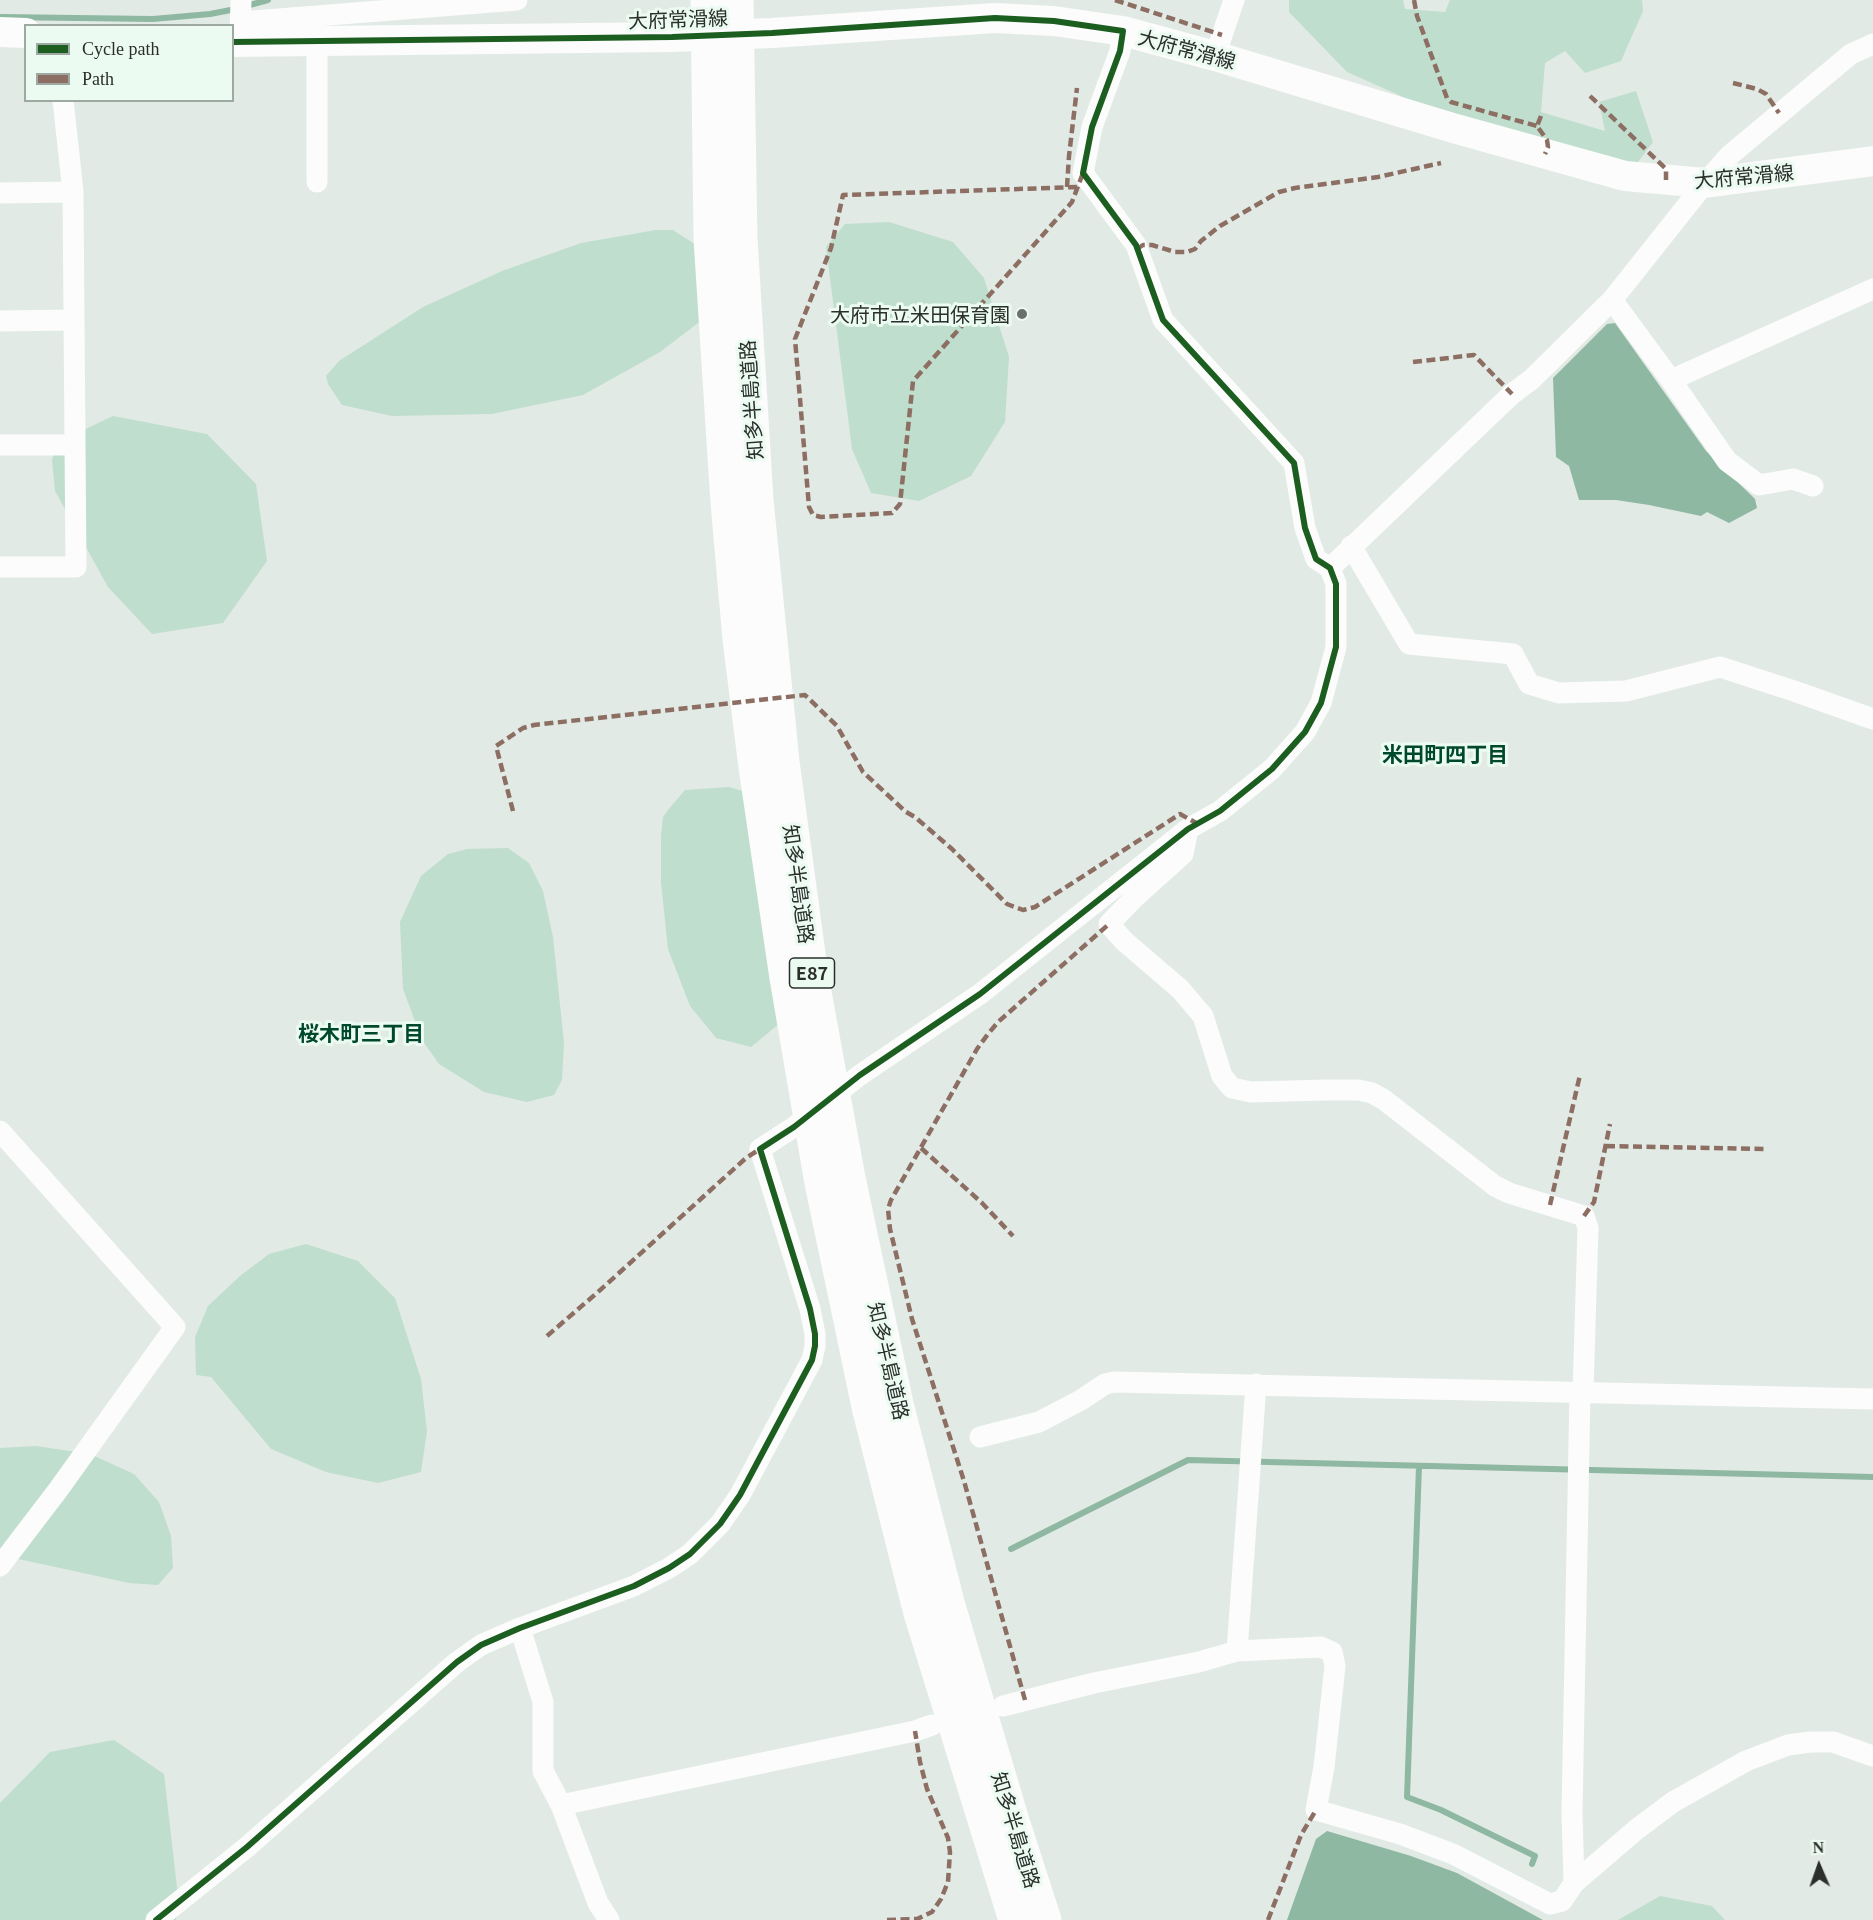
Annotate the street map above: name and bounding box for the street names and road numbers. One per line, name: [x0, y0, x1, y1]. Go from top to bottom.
street label: 大府常滑線: [628, 5, 728, 33]
street label: 大府常滑線: [1136, 24, 1238, 74]
street label: 大府常滑線: [1693, 160, 1795, 192]
street label: 知多半島道路: [735, 339, 767, 461]
street label: 知多半島道路: [779, 823, 819, 945]
road number: E87: [790, 958, 834, 988]
street label: 知多半島道路: [864, 1300, 914, 1422]
street label: 知多半島道路: [987, 1769, 1045, 1891]

